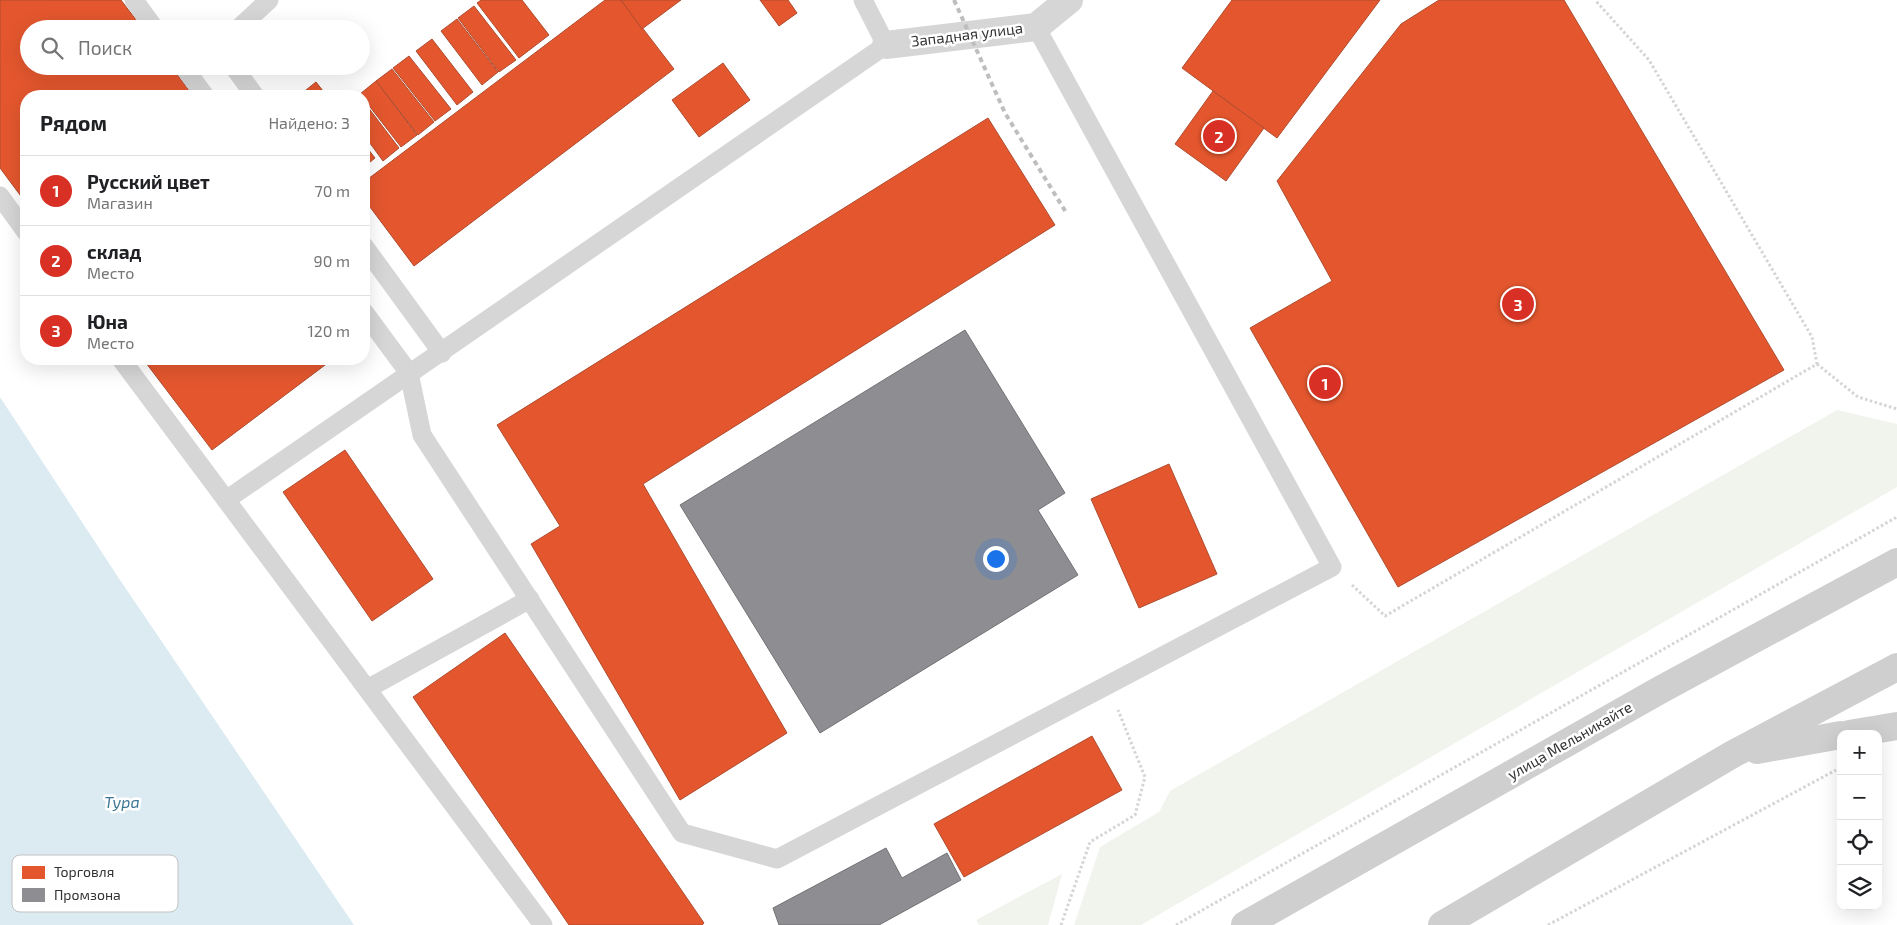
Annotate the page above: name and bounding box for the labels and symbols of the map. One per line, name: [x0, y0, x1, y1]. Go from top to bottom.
street label: Западная улица: [910, 18, 1024, 51]
pin: 2: [1203, 117, 1235, 155]
pin: 3: [1502, 285, 1534, 323]
pin: 1: [1309, 364, 1341, 402]
your location: [983, 546, 1009, 572]
street label: улица Мельникайте: [1504, 697, 1635, 784]
water label: Тура: [104, 792, 140, 811]
legend: [12, 855, 178, 912]
text: Торговля: [54, 863, 114, 880]
text: Промзона: [54, 886, 121, 903]

